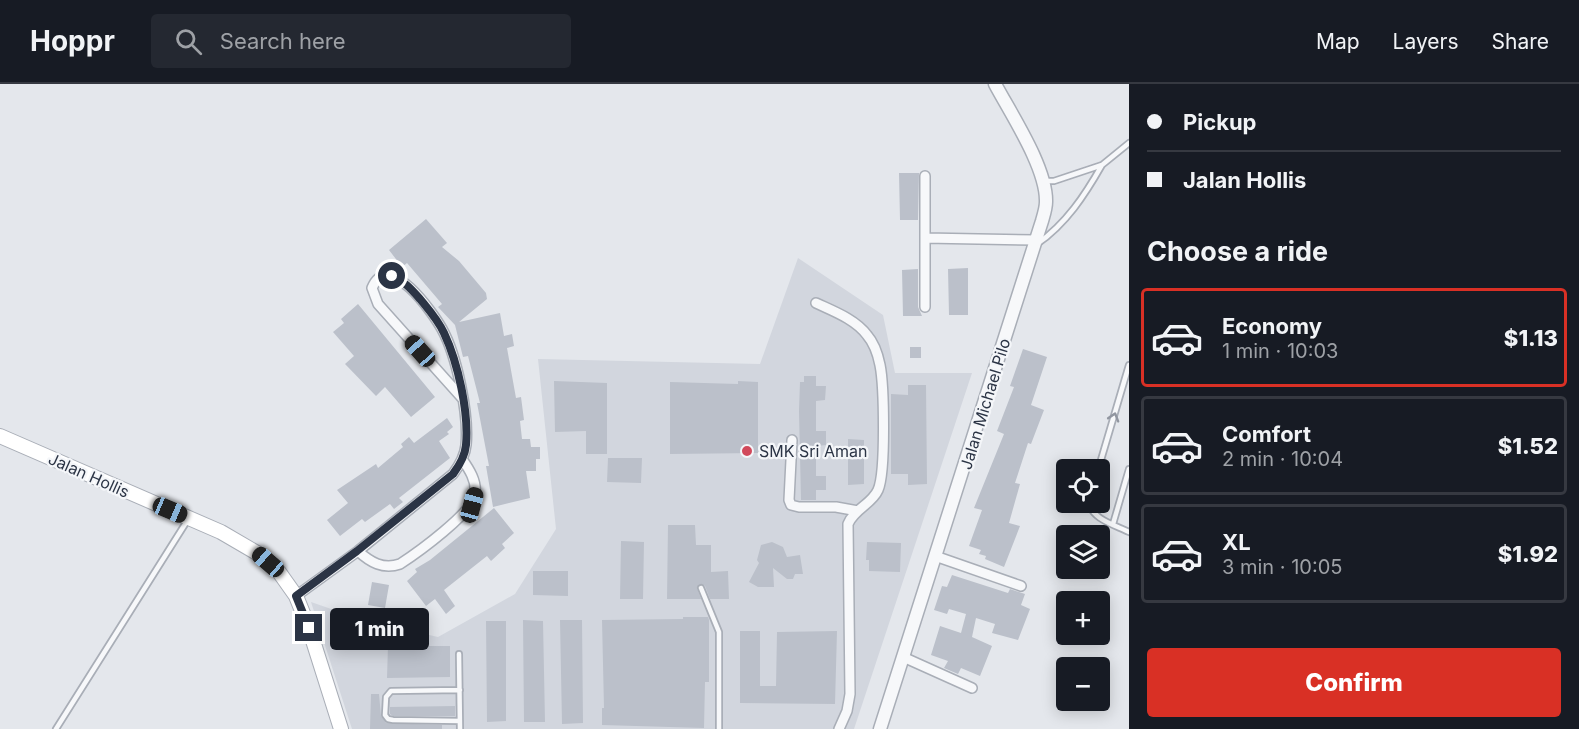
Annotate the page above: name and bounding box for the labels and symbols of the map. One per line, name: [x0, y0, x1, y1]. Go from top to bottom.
route start: [378, 262, 405, 289]
car: [401, 332, 439, 370]
street label: Jalan Michael Pilo: [956, 336, 1014, 472]
one-way arrow: [1107, 412, 1119, 423]
place label: SMK Sri Aman: [759, 441, 867, 461]
marker: SMK Sri Aman: [740, 444, 754, 458]
street label: Jalan Hollis: [45, 448, 133, 502]
car: [459, 485, 485, 525]
car: [150, 495, 190, 525]
car: [249, 543, 287, 581]
callout: 1 min: [330, 607, 429, 649]
route end: [295, 614, 322, 641]

